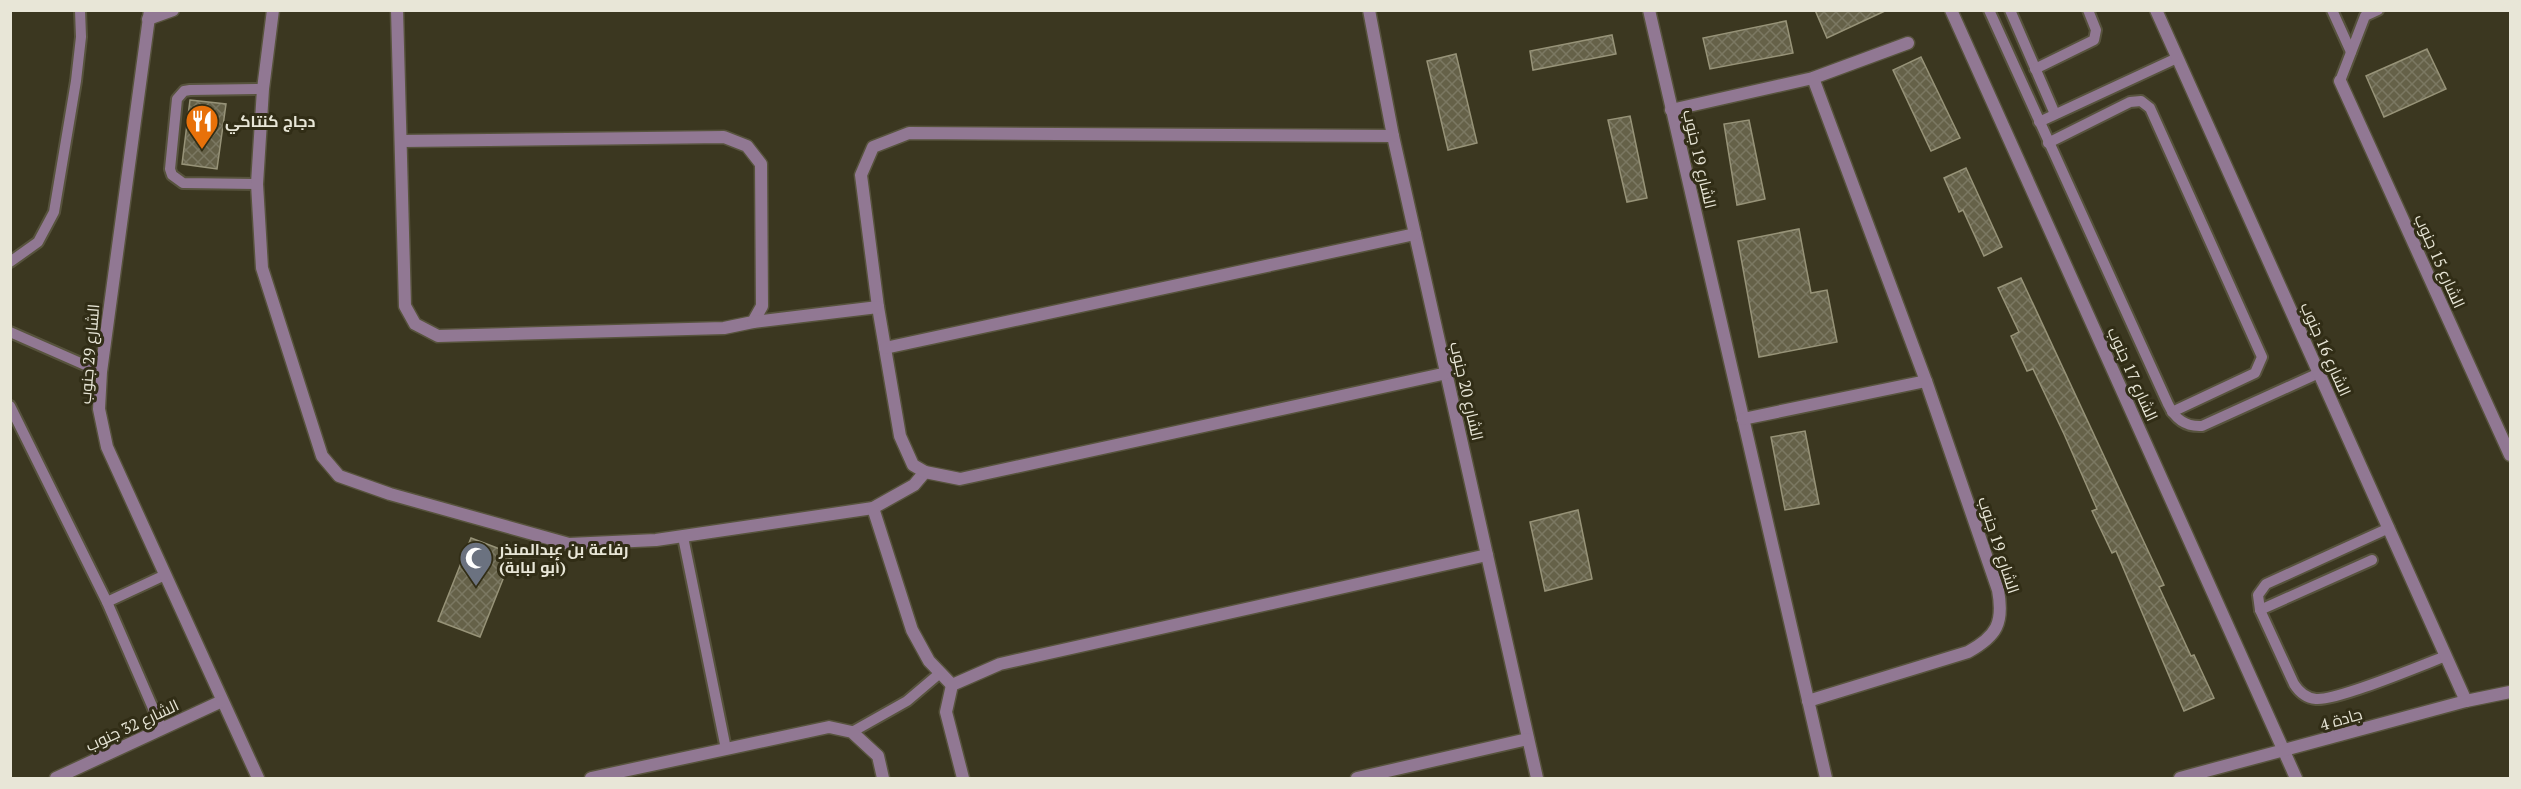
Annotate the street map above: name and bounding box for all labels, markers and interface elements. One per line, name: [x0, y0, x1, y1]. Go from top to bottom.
restaurant icon: دجاج كنتاكي: [184, 103, 220, 150]
street label: الشارع 19 جنوب: [1677, 108, 1722, 211]
place label: دجاج كنتاكي: [225, 110, 315, 134]
street label: الشارع 15 جنوب: [2409, 211, 2471, 312]
street label: الشارع 16 جنوب: [2295, 299, 2357, 400]
street label: الشارع 29 جنوب: [74, 303, 105, 405]
street label: الشارع 17 جنوب: [2102, 324, 2164, 425]
street label: الشارع 20 جنوب: [1444, 340, 1489, 443]
street label: الشارع 19 جنوب: [1972, 494, 2025, 597]
place label: رفاعة بن عبدالمنذر (أبو لبابة): [498, 538, 628, 578]
mosque icon: رفاعة بن عبدالمنذر (أبو لبابة): [458, 540, 494, 587]
street label: الشارع 32 جنوب: [82, 694, 183, 757]
street label: جادة 4: [2317, 702, 2365, 736]

